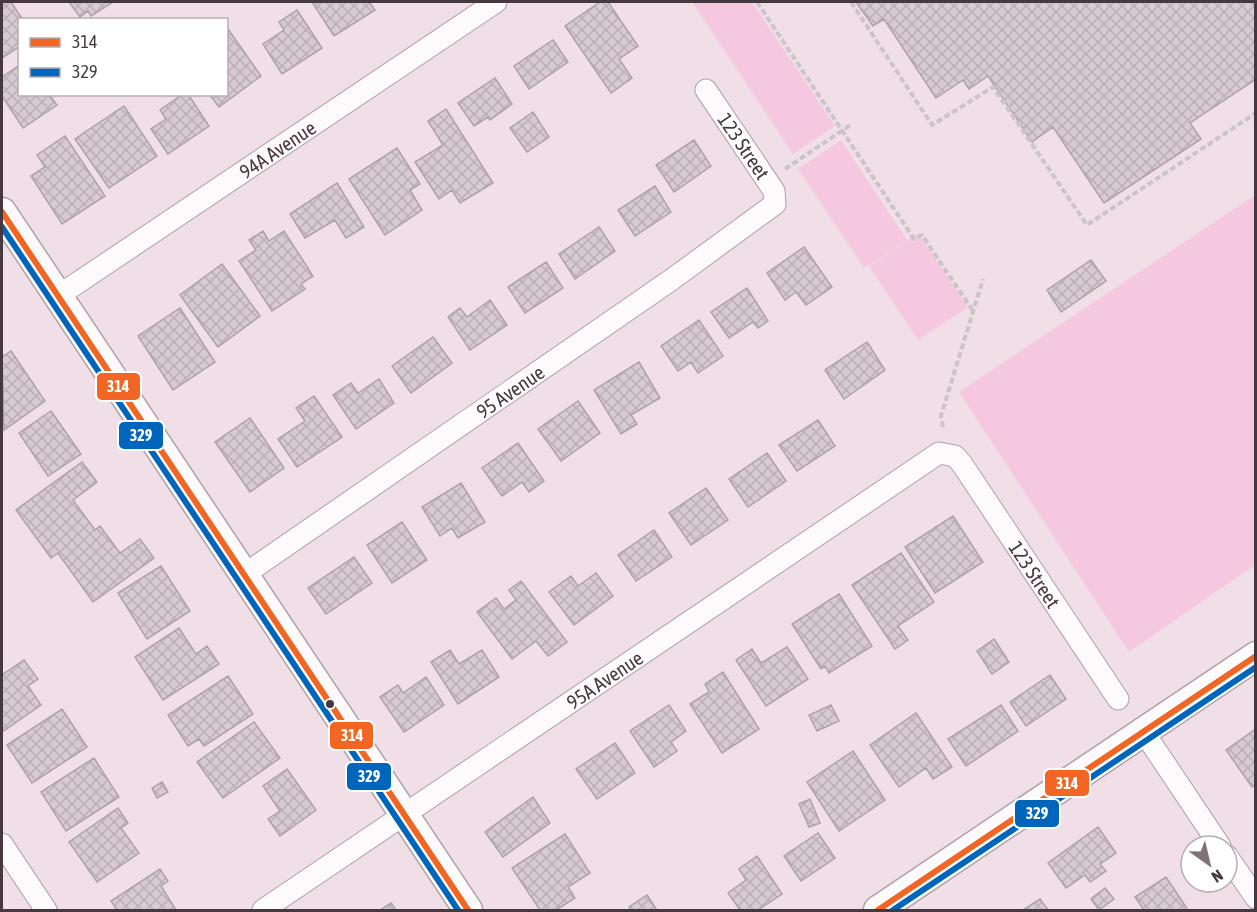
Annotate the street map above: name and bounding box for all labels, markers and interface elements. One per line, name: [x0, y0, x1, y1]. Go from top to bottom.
legend: [18, 18, 228, 96]
text: 314: [72, 31, 97, 52]
text: 329: [72, 61, 97, 82]
street label: 123 Street: [714, 109, 775, 184]
street label: 94A Avenue: [235, 115, 320, 183]
street label: 95 Avenue: [472, 360, 548, 422]
line badge: 314: [96, 372, 141, 401]
text: 314: [107, 377, 130, 395]
line badge: 329: [118, 421, 164, 450]
text: 329: [130, 426, 153, 444]
street label: 123 Street: [1005, 537, 1065, 612]
street label: 95A Avenue: [562, 645, 647, 713]
unlabelled marker: [324, 698, 336, 710]
line badge: 314: [329, 721, 374, 750]
text: 314: [341, 726, 364, 744]
line badge: 329: [346, 762, 392, 791]
text: 329: [358, 767, 381, 785]
line badge: 314: [1044, 769, 1090, 797]
text: 314: [1056, 774, 1079, 792]
line badge: 329: [1014, 799, 1060, 828]
text: 329: [1026, 804, 1049, 822]
north arrow: [1179, 834, 1239, 894]
text: N: [1208, 866, 1226, 887]

